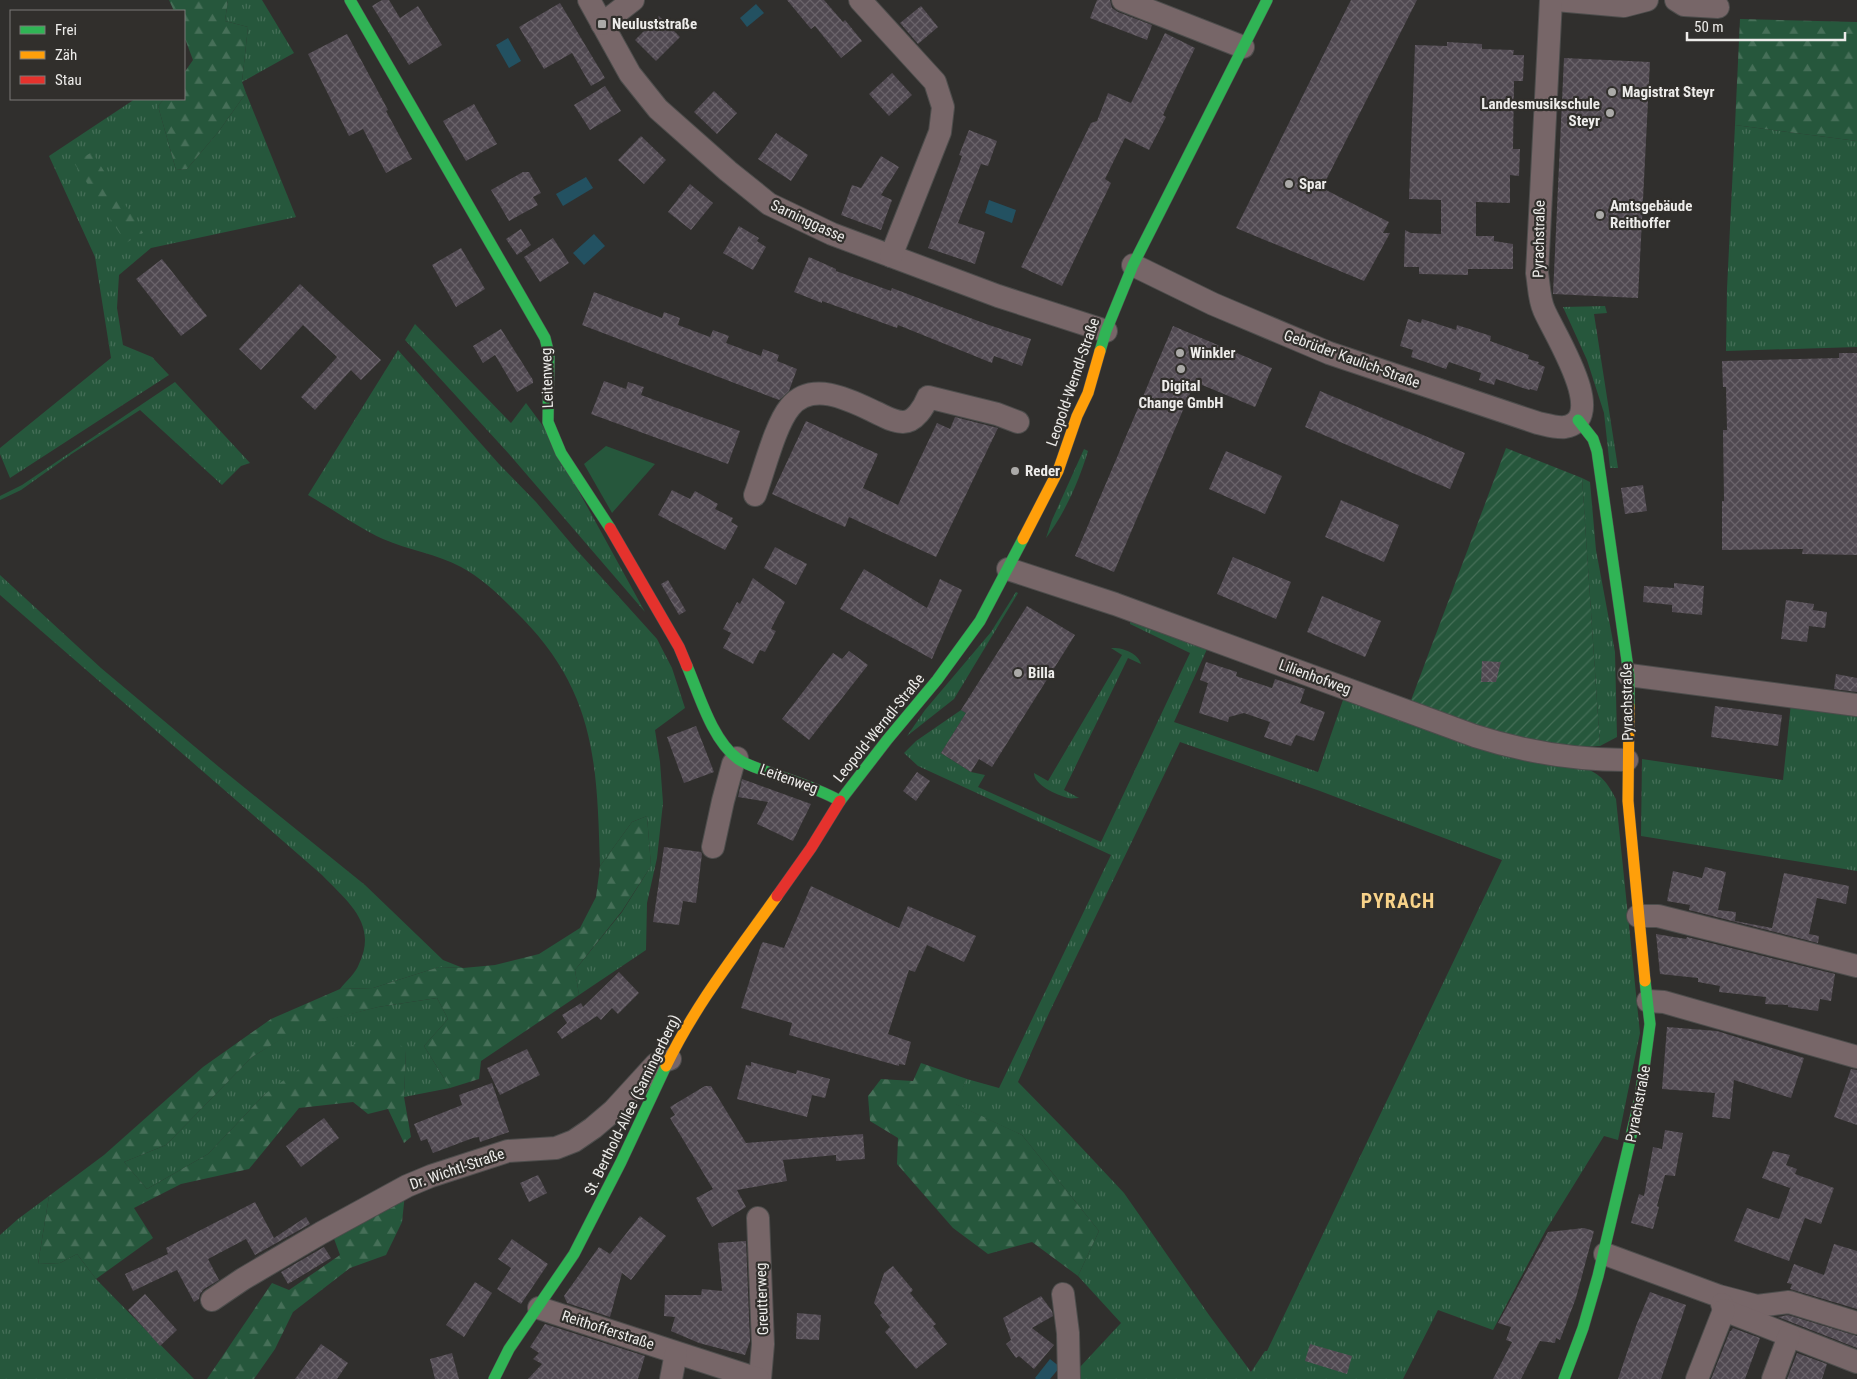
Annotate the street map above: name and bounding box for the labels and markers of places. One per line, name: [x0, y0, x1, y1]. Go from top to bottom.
place label: Neuluststraße: [612, 15, 697, 33]
marker: Neuluststraße: [596, 18, 608, 30]
place label: Magistrat Steyr: [1622, 83, 1715, 101]
marker: Magistrat Steyr: [1606, 86, 1618, 98]
place label: Landesmusikschule Steyr: [1481, 95, 1600, 130]
marker: Landesmusikschule Steyr: [1604, 107, 1616, 119]
place label: Spar: [1299, 175, 1327, 193]
marker: Spar: [1283, 178, 1295, 190]
place label: Amtsgebäude Reithoffer: [1610, 197, 1692, 232]
marker: Amtsgebäude Reithoffer: [1594, 209, 1606, 221]
place label: Winkler: [1190, 344, 1236, 362]
marker: Winkler: [1174, 347, 1186, 359]
marker: Digital Change GmbH: [1175, 363, 1187, 375]
place label: Digital Change GmbH: [1138, 377, 1224, 412]
place label: Reder: [1025, 462, 1060, 480]
marker: Reder: [1009, 465, 1021, 477]
place label: Billa: [1028, 664, 1055, 682]
marker: Billa: [1012, 667, 1024, 679]

